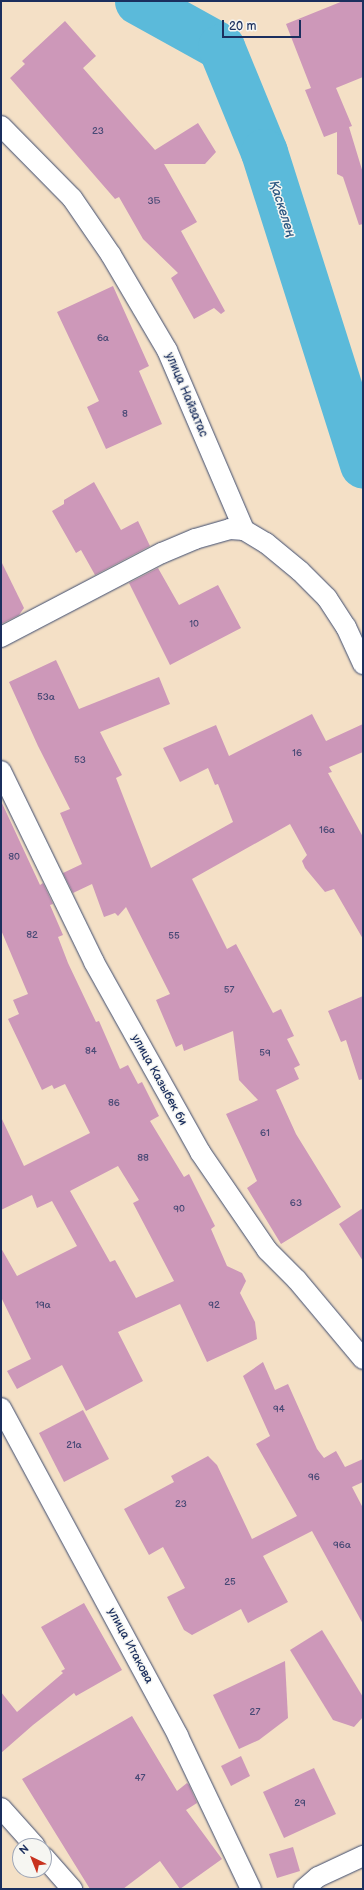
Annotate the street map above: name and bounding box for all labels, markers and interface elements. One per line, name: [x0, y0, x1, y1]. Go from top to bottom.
scale bar: [224, 12, 303, 38]
text: 20 m: [229, 19, 256, 34]
house number: 23: [92, 126, 104, 138]
water label: Қаскелең: [266, 179, 298, 239]
house number: 3Б: [147, 196, 161, 208]
house number: 6а: [97, 333, 109, 345]
street label: улица Найзатас: [162, 351, 210, 439]
house number: 8: [122, 409, 128, 421]
house number: 10: [189, 619, 199, 631]
house number: 53а: [37, 692, 55, 704]
house number: 16: [292, 748, 302, 760]
house number: 53: [74, 755, 86, 767]
house number: 16а: [319, 825, 335, 837]
house number: 80: [8, 852, 20, 864]
house number: 82: [26, 930, 38, 942]
house number: 55: [168, 931, 180, 943]
house number: 57: [224, 985, 234, 997]
street label: улица Казыбек би: [128, 1032, 190, 1128]
house number: 84: [85, 1046, 97, 1058]
house number: 59: [259, 1048, 271, 1060]
house number: 86: [108, 1098, 120, 1110]
house number: 61: [260, 1128, 270, 1140]
house number: 88: [137, 1153, 149, 1165]
house number: 63: [290, 1198, 302, 1210]
house number: 90: [173, 1204, 185, 1216]
house number: 19а: [35, 1300, 51, 1312]
house number: 92: [208, 1300, 220, 1312]
house number: 94: [273, 1404, 285, 1416]
house number: 21а: [66, 1440, 82, 1452]
house number: 96: [308, 1472, 320, 1484]
house number: 23: [175, 1499, 187, 1511]
house number: 96а: [333, 1540, 351, 1552]
house number: 25: [224, 1577, 236, 1589]
street label: улица Итакова: [104, 1606, 156, 1686]
house number: 27: [250, 1707, 260, 1719]
house number: 47: [134, 1773, 146, 1785]
house number: 29: [294, 1798, 306, 1810]
north arrow: [12, 1838, 52, 1878]
text: N: [17, 1842, 32, 1857]

